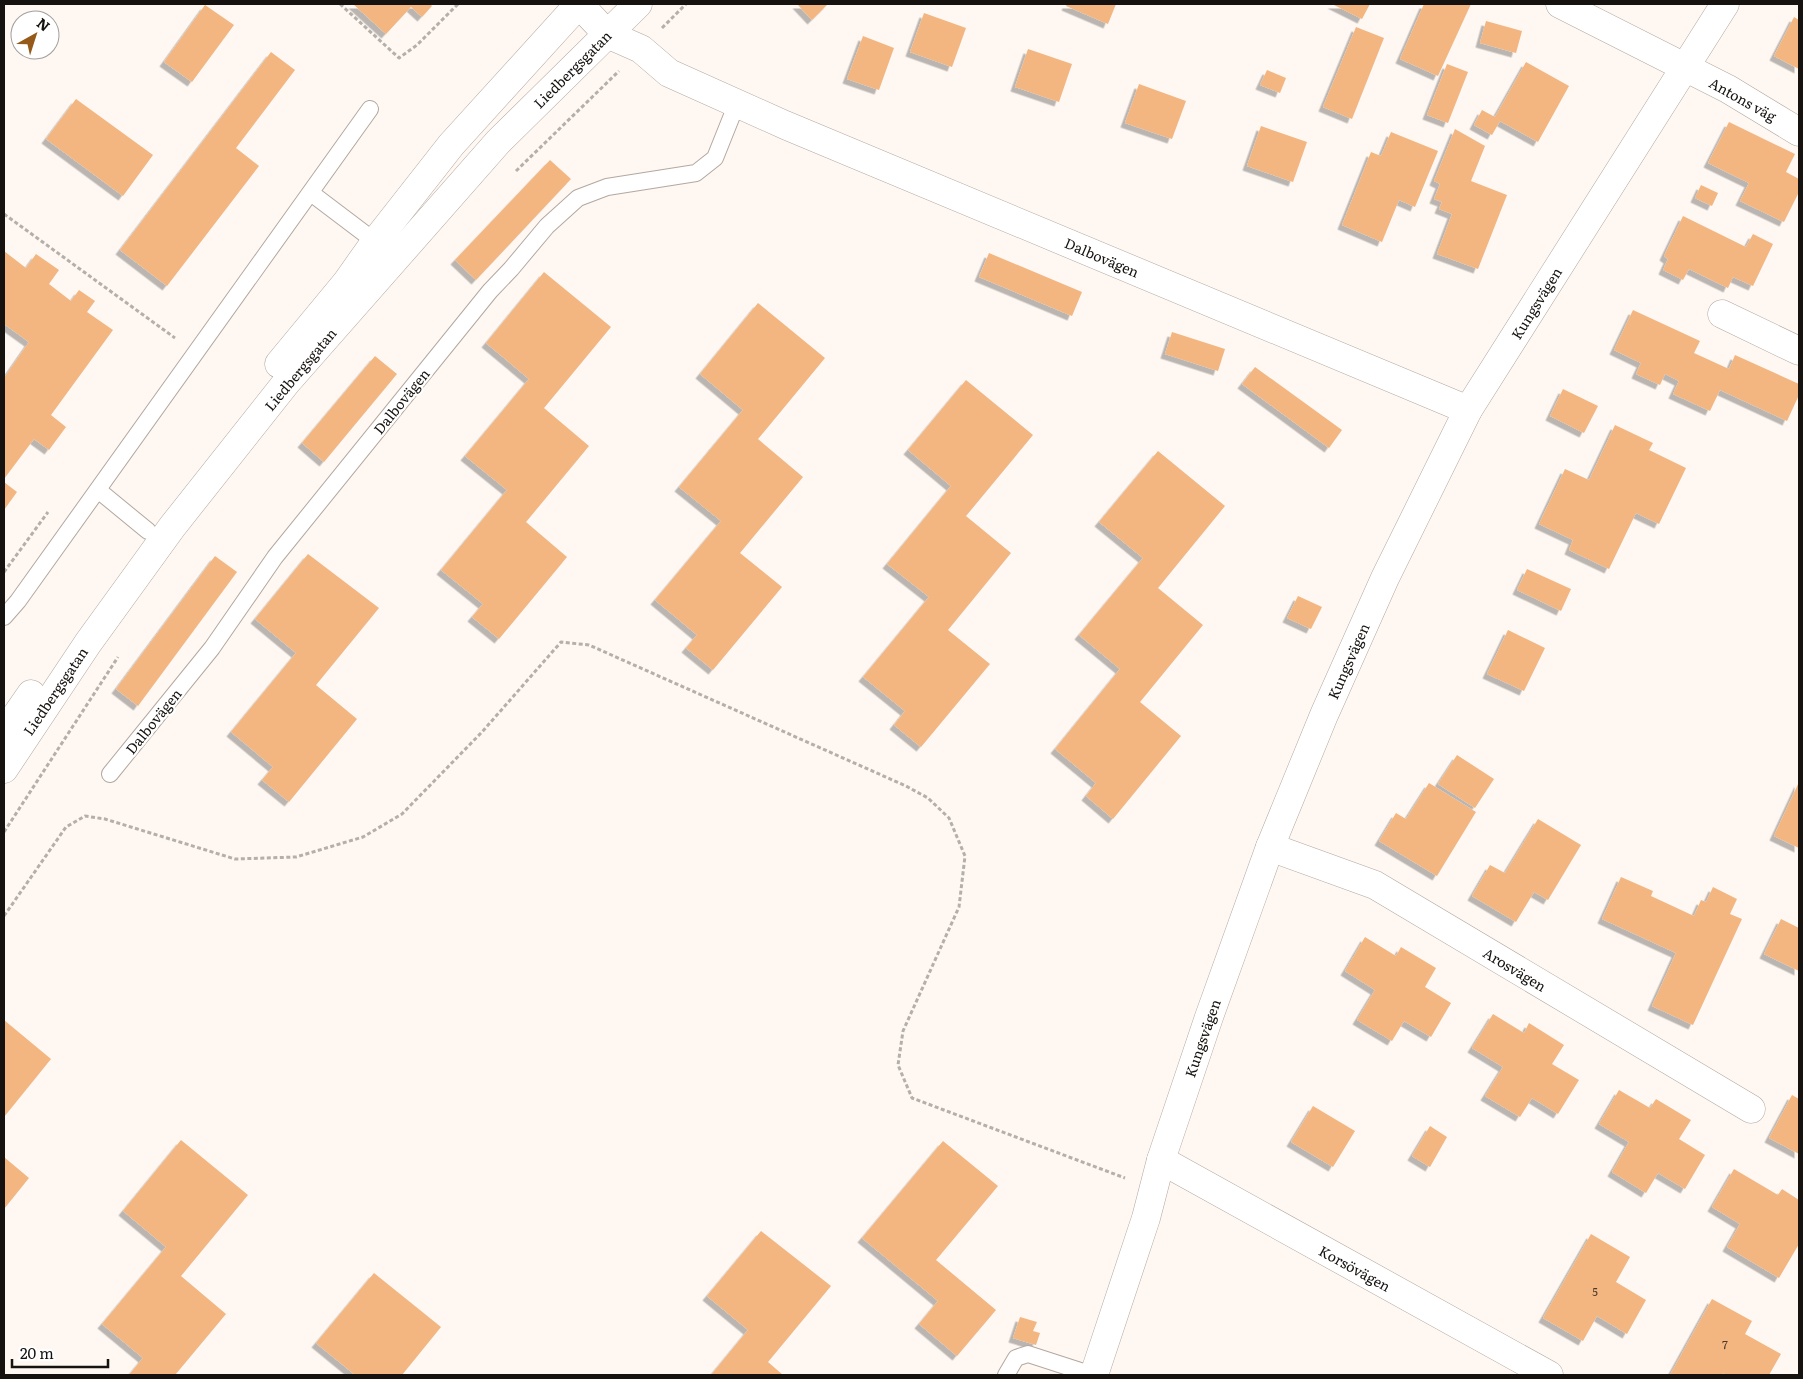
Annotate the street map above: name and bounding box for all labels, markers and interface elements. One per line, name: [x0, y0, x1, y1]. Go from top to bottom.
north arrow: [10, 10, 60, 60]
text: N: [33, 13, 55, 36]
street label: Liedbergsgatan: [529, 26, 615, 112]
street label: Antons väg: [1706, 72, 1780, 126]
street label: Dalbovägen: [1062, 232, 1142, 282]
street label: Kungsvägen: [1506, 263, 1566, 343]
street label: Liedbergsgatan: [259, 323, 341, 415]
street label: Dalbovägen: [368, 364, 434, 438]
street label: Kungsvägen: [1322, 620, 1374, 702]
street label: Liedbergsgatan: [18, 643, 92, 739]
street label: Dalbovägen: [120, 684, 186, 758]
street label: Arosvägen: [1480, 942, 1550, 996]
street label: Kungsvägen: [1179, 996, 1225, 1080]
street label: Korsövägen: [1316, 1240, 1394, 1296]
house number: 5: [1592, 1283, 1598, 1299]
scale bar: [12, 1336, 109, 1368]
house number: 7: [1722, 1336, 1728, 1352]
text: 20 m: [20, 1341, 54, 1364]

